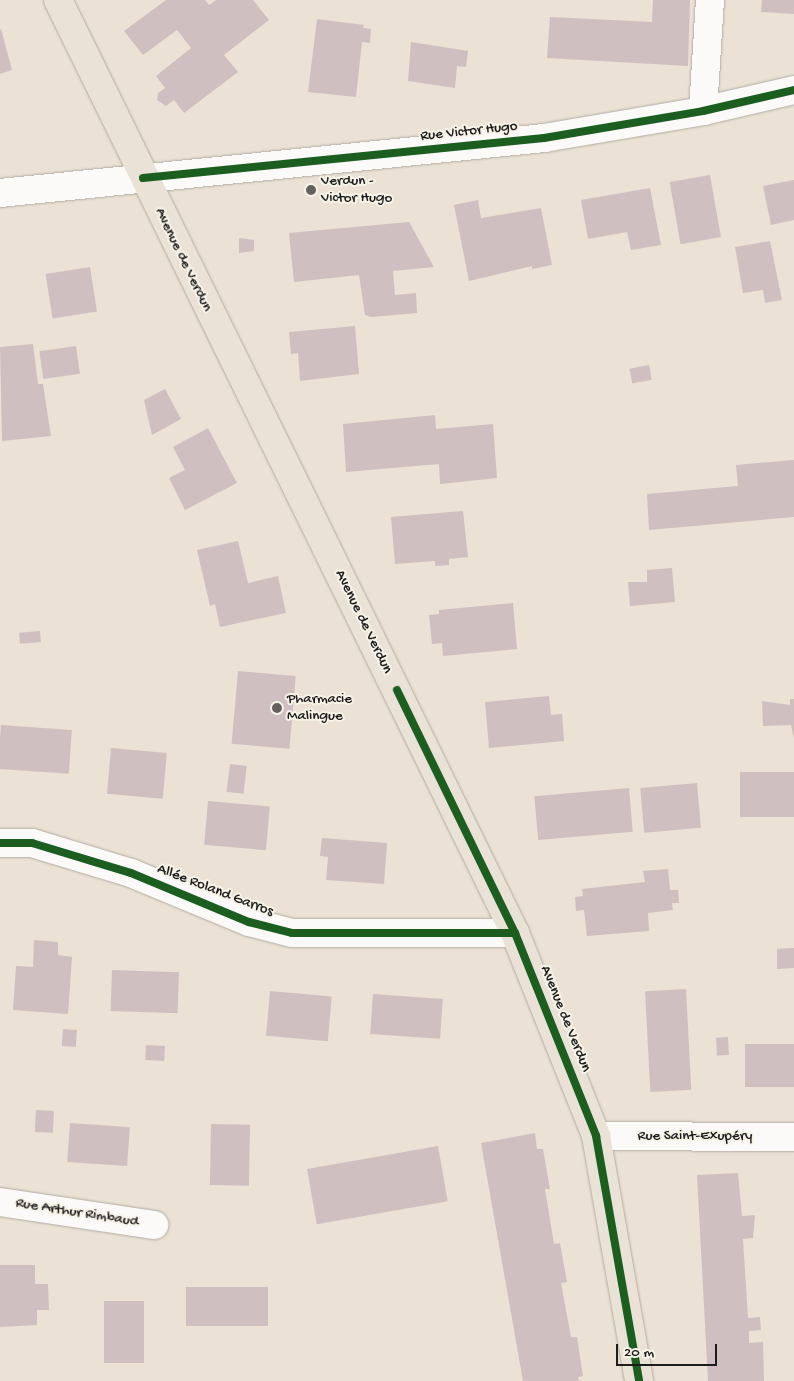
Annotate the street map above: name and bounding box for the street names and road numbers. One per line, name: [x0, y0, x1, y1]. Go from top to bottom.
street label: Rue Victor Hugo: [420, 118, 518, 146]
street label: Avenue de Verdun: [150, 205, 216, 315]
street label: Avenue de Verdun: [330, 567, 396, 677]
street label: Allée Roland Garros: [154, 861, 276, 921]
street label: Avenue de Verdun: [535, 963, 595, 1075]
street label: Rue Saint-Exupéry: [638, 1128, 752, 1146]
street label: Rue Arthur Rimbaud: [14, 1194, 140, 1232]

